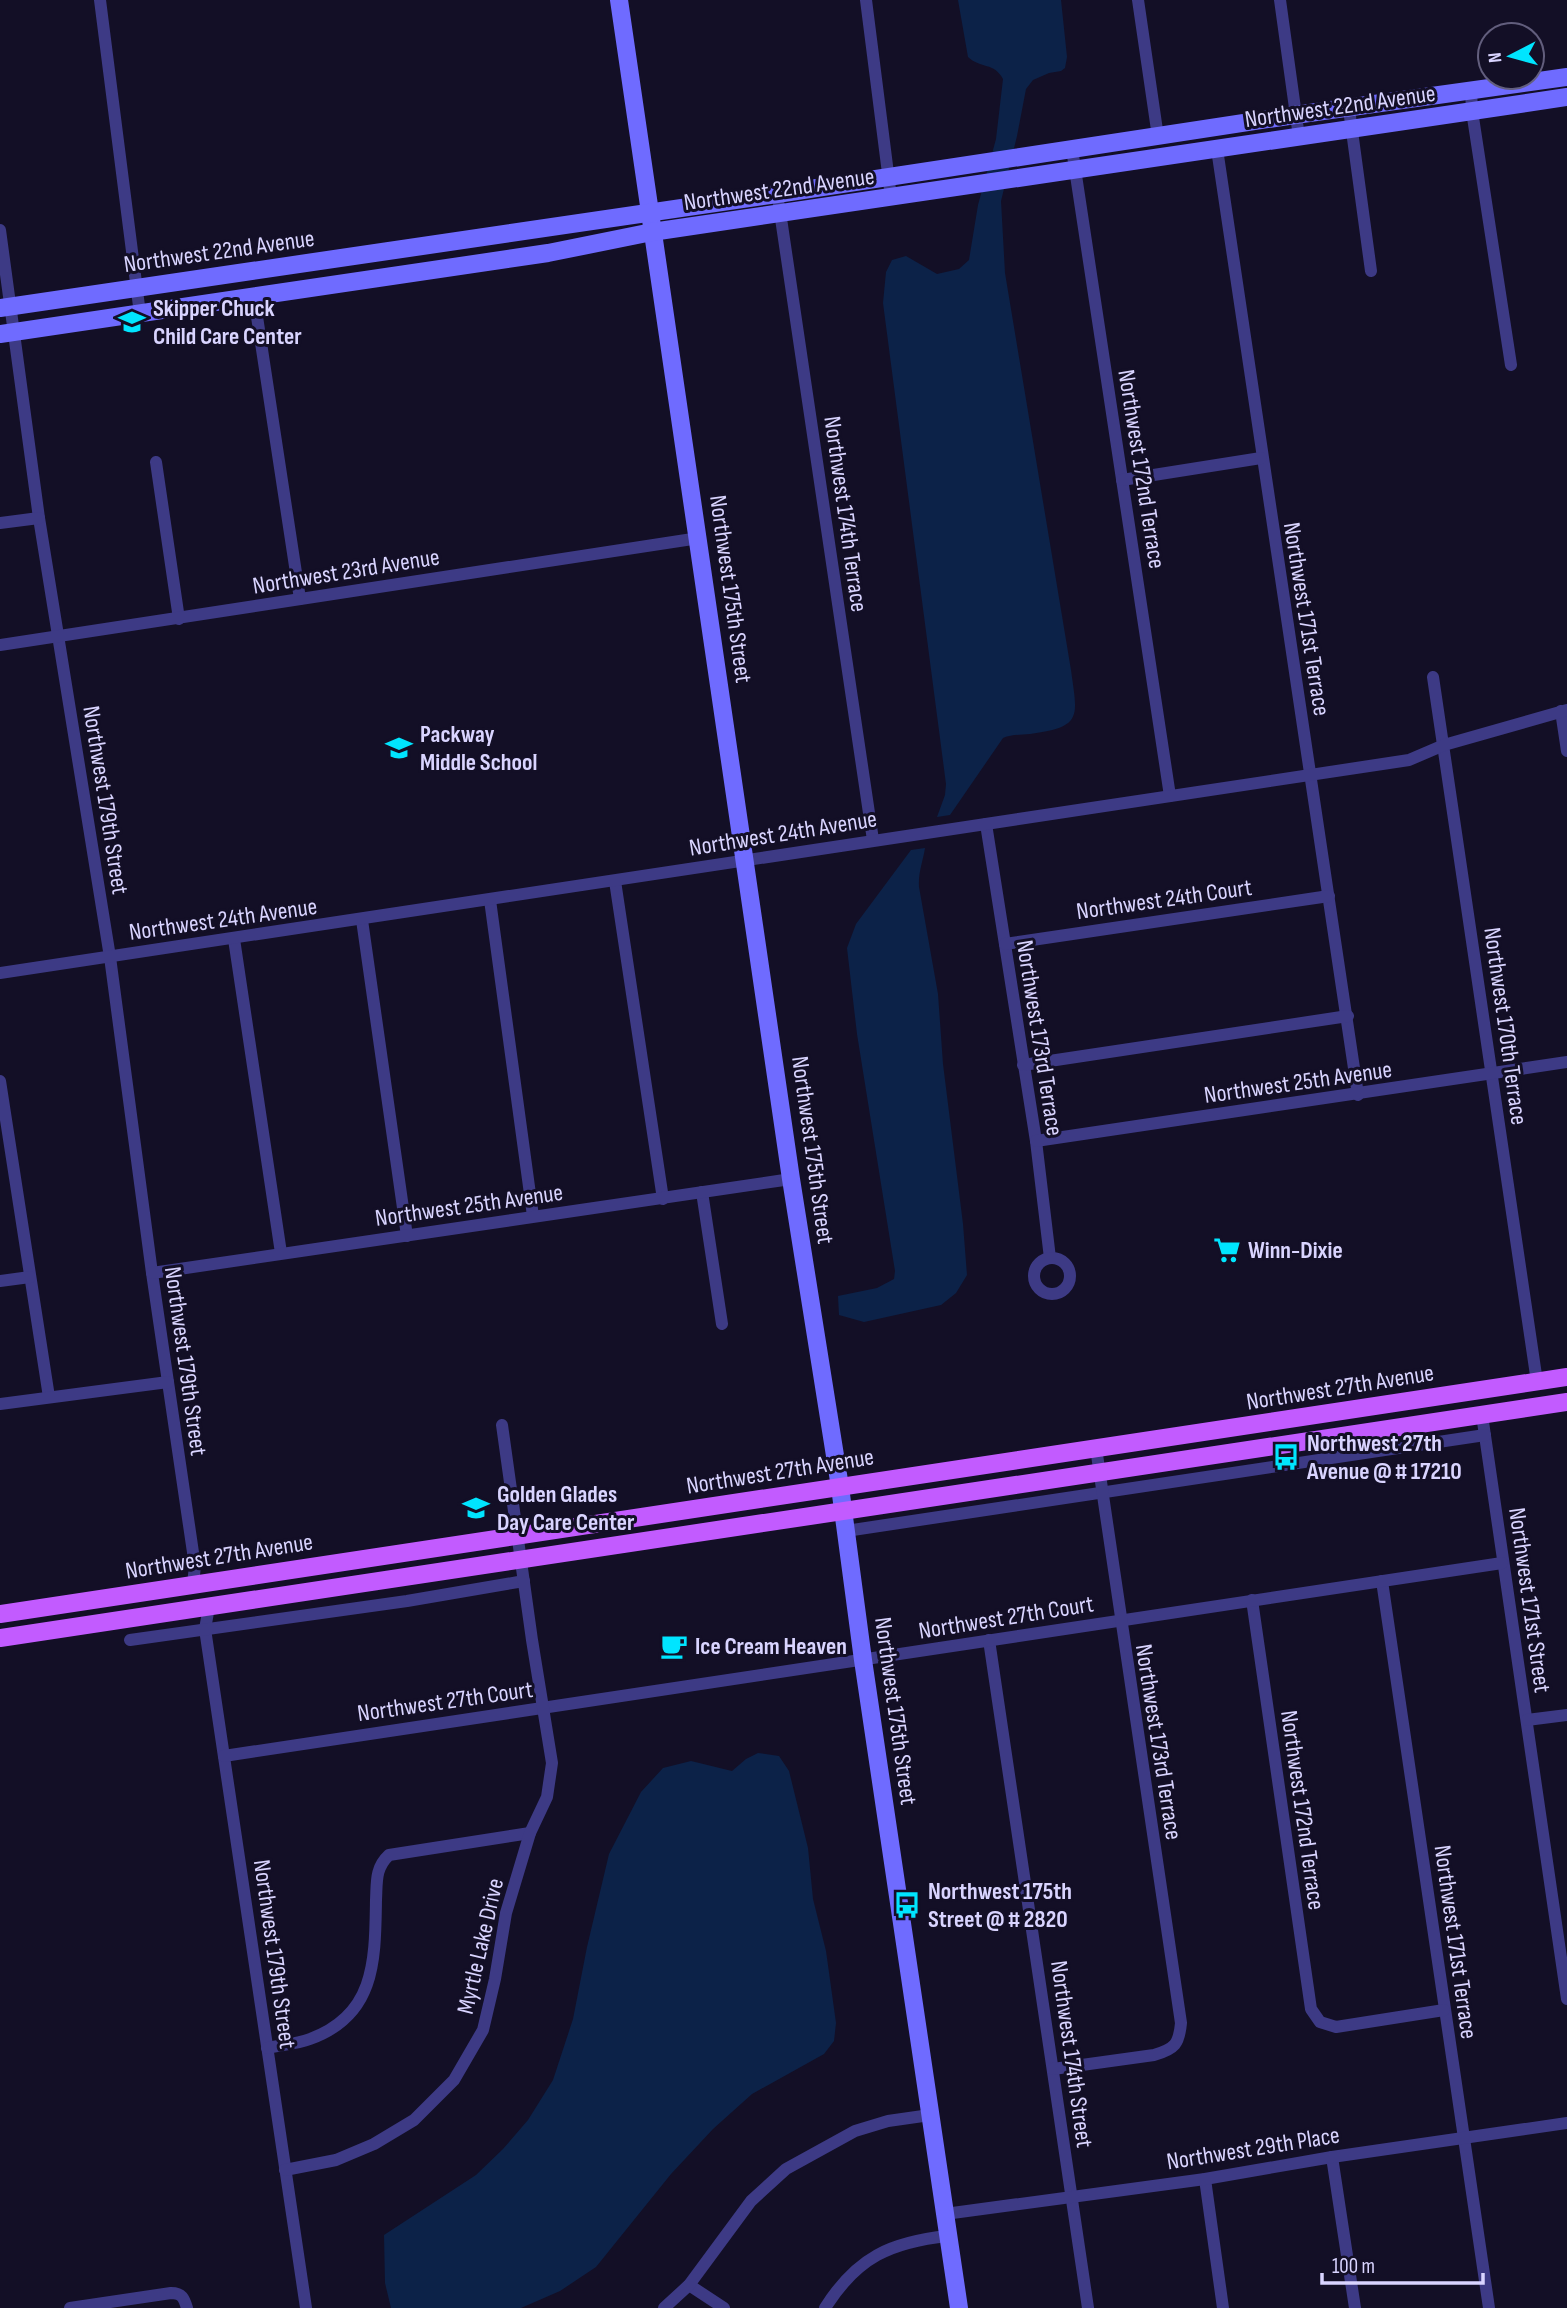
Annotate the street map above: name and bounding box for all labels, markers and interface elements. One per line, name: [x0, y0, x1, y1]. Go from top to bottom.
north arrow: [1476, 21, 1546, 91]
text: N: [1484, 51, 1508, 64]
street label: Northwest 22nd Avenue: [1243, 79, 1437, 134]
street label: Northwest 22nd Avenue: [682, 162, 876, 217]
street label: Northwest 22nd Avenue: [122, 224, 316, 279]
place label: Skipper Chuck Child Care Center: [153, 294, 302, 351]
school or university icon: Skipper Chuck Child Care Center: [117, 307, 147, 337]
street label: Northwest 172nd Terrace: [1111, 367, 1172, 571]
street label: Northwest 174th Terrace: [817, 414, 874, 614]
street label: Northwest 175th Street: [703, 493, 758, 685]
street label: Northwest 171st Terrace: [1277, 520, 1336, 718]
street label: Northwest 23rd Avenue: [251, 542, 442, 601]
street label: Northwest 179th Street: [76, 704, 135, 896]
place label: Packway Middle School: [420, 720, 537, 777]
school or university icon: Packway Middle School: [384, 733, 414, 763]
street label: Northwest 24th Avenue: [687, 804, 879, 863]
street label: Northwest 24th Court: [1074, 873, 1254, 926]
street label: Northwest 24th Avenue: [127, 892, 319, 947]
street label: Northwest 170th Terrace: [1477, 925, 1534, 1127]
street label: Northwest 173rd Terrace: [1010, 938, 1069, 1138]
street label: Northwest 175th Street: [785, 1054, 840, 1246]
street label: Northwest 25th Avenue: [1202, 1055, 1394, 1110]
street label: Northwest 25th Avenue: [373, 1178, 565, 1233]
supermarket icon: Winn-Dixie: [1212, 1235, 1242, 1265]
place label: Winn-Dixie: [1248, 1236, 1343, 1265]
street label: Northwest 179th Street: [158, 1265, 213, 1457]
street label: Northwest 27th Avenue: [1244, 1358, 1436, 1417]
place label: Northwest 27th Avenue @ # 17210: [1306, 1429, 1462, 1486]
street label: Northwest 27th Avenue: [684, 1442, 876, 1501]
bus stop icon: Northwest 27th Avenue @ # 17210: [1271, 1442, 1301, 1472]
place label: Golden Glades Day Care Center: [497, 1480, 635, 1537]
school or university icon: Golden Glades Day Care Center: [461, 1493, 491, 1523]
street label: Northwest 171st Street: [1502, 1506, 1557, 1694]
street label: Northwest 27th Avenue: [123, 1527, 315, 1586]
street label: Northwest 27th Court: [916, 1589, 1096, 1646]
street label: Northwest 175th Street: [868, 1615, 923, 1807]
cafe icon: Ice Cream Heaven: [659, 1631, 689, 1661]
place label: Ice Cream Heaven: [695, 1632, 847, 1661]
street label: Northwest 173rd Terrace: [1129, 1642, 1188, 1842]
street label: Northwest 27th Court: [356, 1675, 535, 1728]
street label: Northwest 172nd Terrace: [1274, 1708, 1331, 1912]
street label: Northwest 171st Terrace: [1428, 1843, 1483, 2041]
street label: Northwest 179th Street: [247, 1858, 302, 2050]
street label: Myrtle Lake Drive: [451, 1876, 510, 2017]
place label: Northwest 175th Street @ # 2820: [928, 1877, 1072, 1934]
bus stop icon: Northwest 175th Street @ # 2820: [892, 1890, 922, 1920]
street label: Northwest 174th Street: [1044, 1959, 1099, 2149]
street label: Northwest 29th Place: [1164, 2120, 1342, 2176]
scale bar: [1322, 2242, 1483, 2286]
text: 100 m: [1332, 2254, 1375, 2279]

